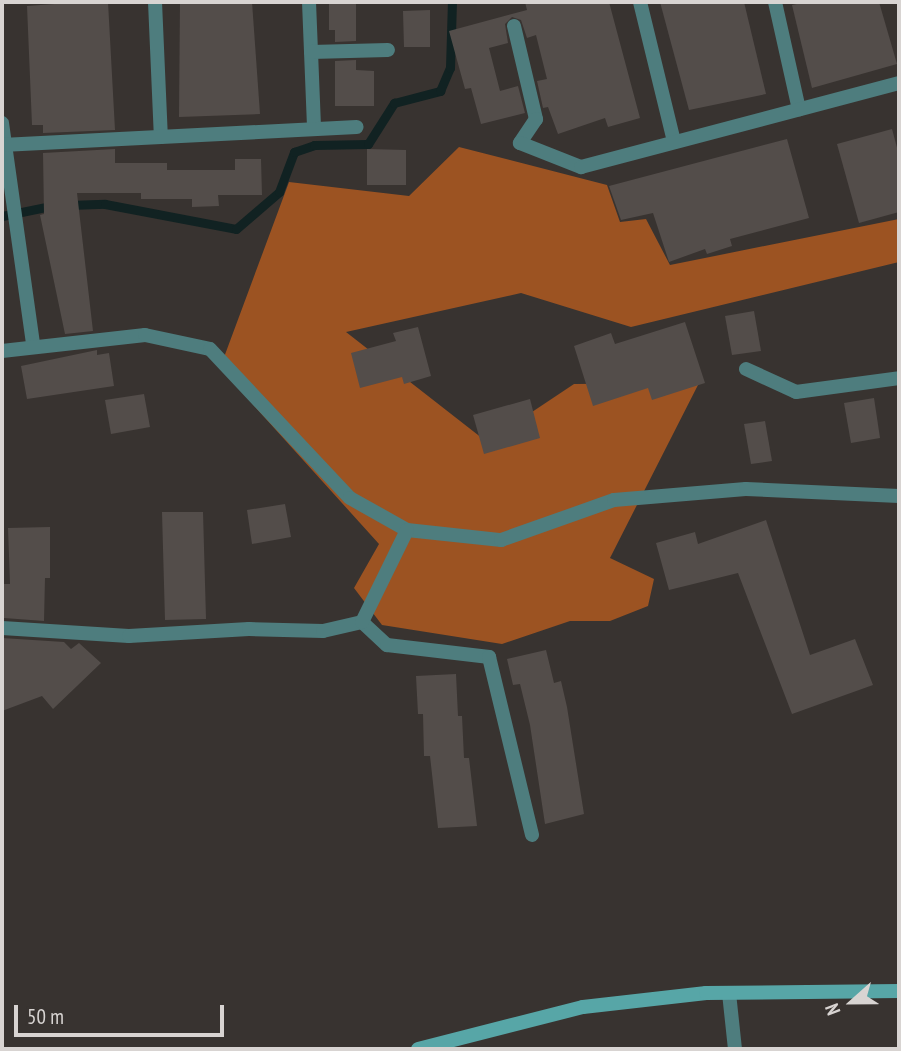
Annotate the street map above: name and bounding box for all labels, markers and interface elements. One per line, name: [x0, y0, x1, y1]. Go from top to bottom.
north arrow: [817, 967, 887, 1037]
scale bar: [18, 992, 228, 1036]
text: N: [819, 1000, 845, 1019]
text: 50 m: [27, 1003, 64, 1030]

